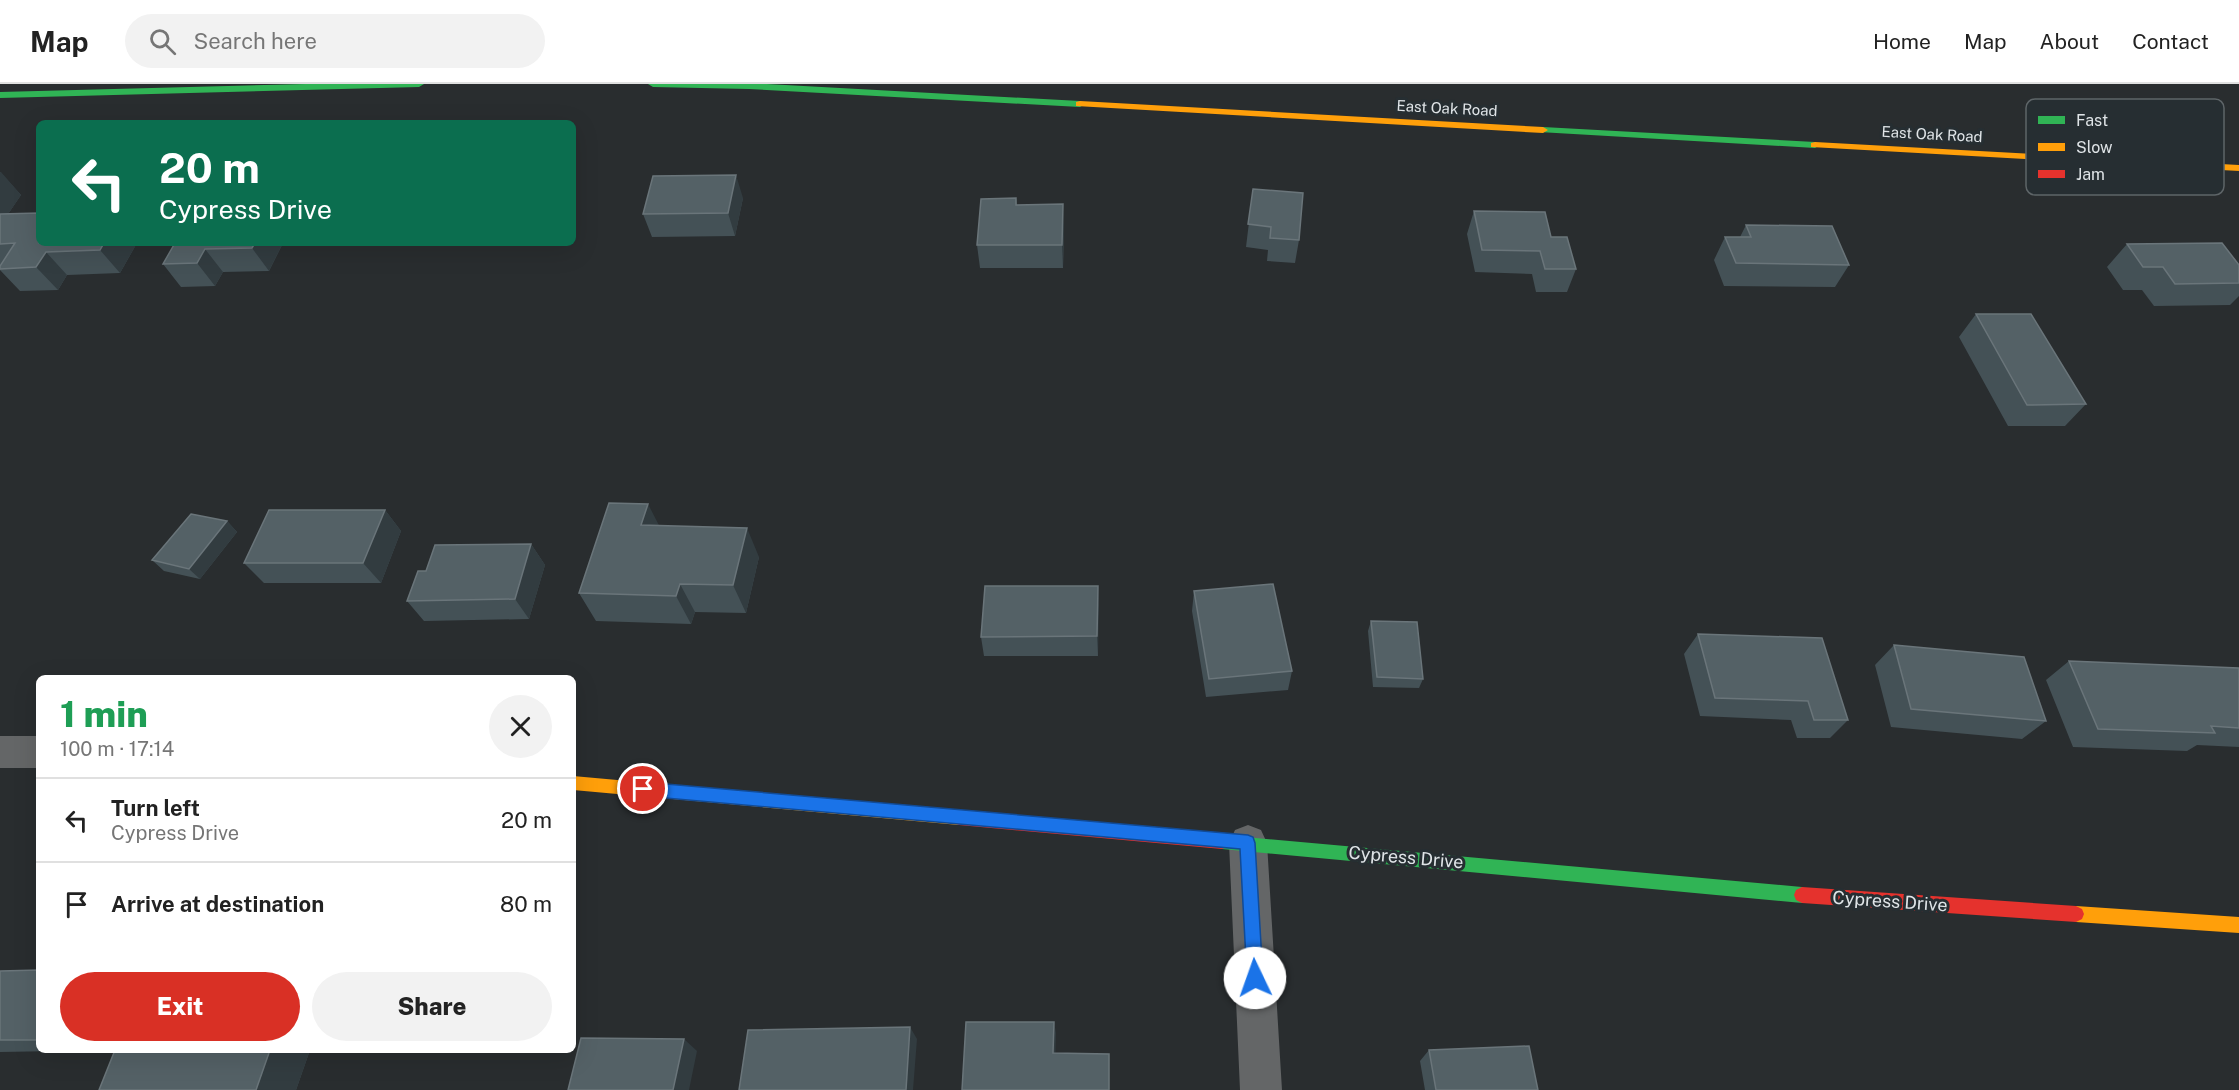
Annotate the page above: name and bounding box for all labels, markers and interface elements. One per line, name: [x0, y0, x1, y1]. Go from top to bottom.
search box: [125, 14, 545, 68]
text: Map: [30, 25, 89, 58]
icon: search: [146, 25, 179, 58]
text: Search here: [194, 28, 317, 54]
text: Home: [1873, 29, 1931, 54]
text: Map: [1964, 29, 2007, 54]
text: About: [2040, 29, 2099, 54]
text: Contact: [2132, 29, 2209, 54]
street label: East Oak Road: [1396, 97, 1498, 119]
legend: [2026, 99, 2224, 195]
text: Fast: [2076, 111, 2108, 130]
street label: East Oak Road: [1881, 123, 1983, 145]
text: Slow: [2076, 138, 2113, 157]
text: 20 m: [159, 143, 260, 192]
icon: left: [60, 144, 138, 222]
text: Jam: [2076, 165, 2105, 184]
text: Cypress Drive: [159, 193, 332, 225]
text: 1 min: [60, 693, 148, 735]
button: close: [489, 695, 552, 758]
text: 100 m · 17:14: [60, 737, 174, 761]
pin: [617, 763, 668, 814]
icon: arrive: [626, 772, 659, 805]
text: Turn left: [111, 795, 200, 821]
icon: left: [60, 804, 93, 837]
text: 20 m: [501, 807, 552, 833]
text: Cypress Drive: [111, 821, 239, 845]
street label: Cypress Drive: [1348, 842, 1464, 872]
street label: Cypress Drive: [1832, 887, 1948, 915]
icon: arrive: [60, 888, 93, 921]
text: Arrive at destination: [111, 891, 324, 917]
text: 80 m: [500, 891, 552, 917]
position arrow: [1223, 946, 1287, 1010]
button: Exit: [60, 972, 300, 1041]
button: Share: [312, 972, 552, 1041]

